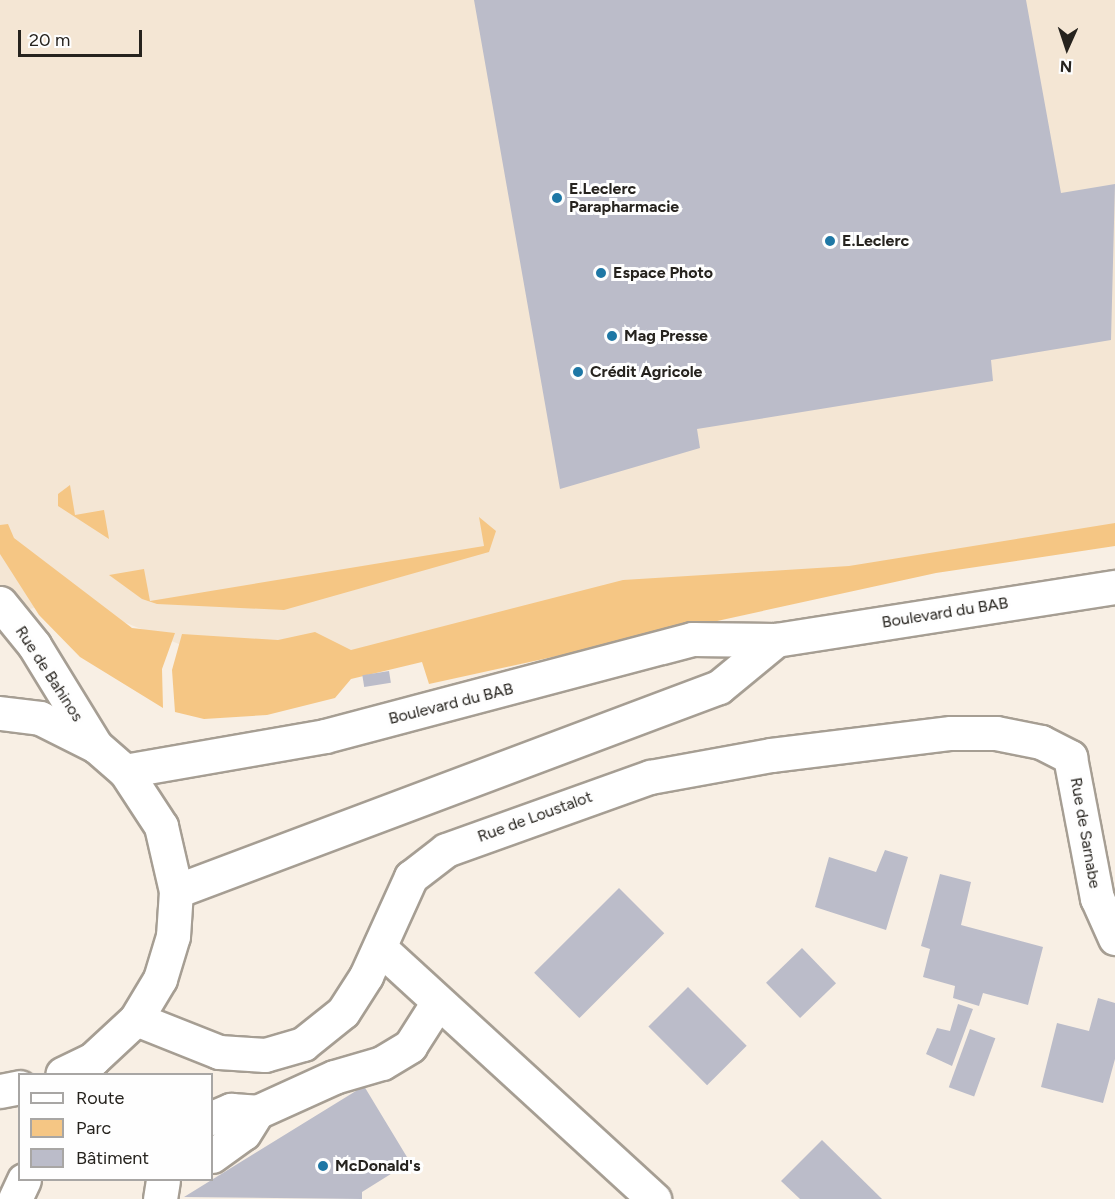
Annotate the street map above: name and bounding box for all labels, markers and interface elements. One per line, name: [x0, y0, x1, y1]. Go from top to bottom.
scale bar: [21, 18, 146, 56]
north arrow: [1037, 18, 1097, 78]
text: 20 m: [29, 29, 70, 51]
text: N: [1059, 57, 1073, 76]
place label: E.Leclerc Parapharmacie: [569, 179, 679, 217]
marker: E.Leclerc Parapharmacie: [550, 191, 564, 205]
place label: E.Leclerc: [842, 231, 909, 251]
marker: E.Leclerc: [823, 234, 837, 248]
place label: Espace Photo: [613, 263, 713, 283]
marker: Espace Photo: [594, 266, 608, 280]
place label: Mag Presse: [624, 326, 708, 346]
marker: Mag Presse: [605, 329, 619, 343]
place label: Crédit Agricole: [590, 362, 702, 382]
marker: Crédit Agricole: [571, 365, 585, 379]
street label: Boulevard du BAB: [880, 594, 1010, 632]
street label: Rue de Bahinos: [11, 623, 87, 725]
street label: Boulevard du BAB: [387, 679, 515, 729]
street label: Rue de Sarnabe: [1066, 776, 1104, 890]
street label: Rue de Loustalot: [475, 787, 595, 847]
legend: [18, 1073, 213, 1181]
text: Route: [76, 1087, 124, 1109]
text: Parc: [76, 1117, 111, 1139]
text: Bâtiment: [76, 1147, 149, 1169]
place label: McDonald's: [335, 1156, 420, 1176]
marker: McDonald's: [316, 1159, 330, 1173]

